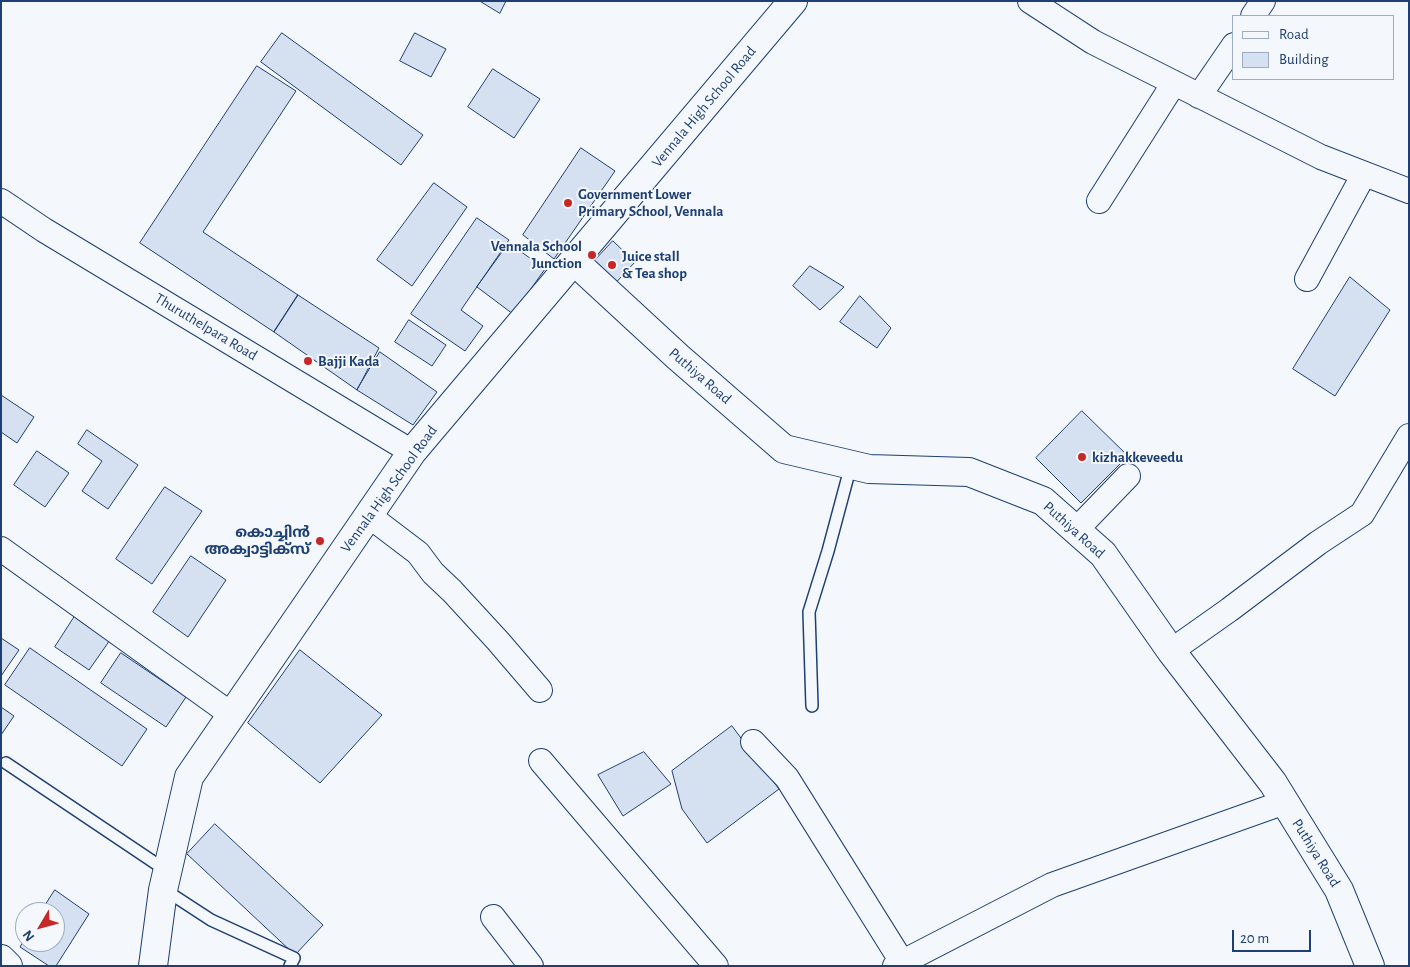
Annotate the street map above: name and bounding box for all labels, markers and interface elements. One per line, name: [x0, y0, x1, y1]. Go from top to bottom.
legend: [1232, 15, 1395, 80]
text: Road: [1279, 27, 1309, 42]
street label: Vennala High School Road: [648, 43, 760, 171]
text: Building: [1279, 52, 1329, 67]
place label: Government Lower Primary School, Vennala: [578, 185, 724, 220]
marker: Government Lower Primary School, Vennala: [562, 197, 574, 209]
place label: Vennala School Junction: [491, 237, 582, 272]
place label: Juice stall & Tea shop: [622, 247, 687, 282]
marker: Vennala School Junction: [586, 249, 598, 261]
marker: Juice stall & Tea shop: [606, 259, 618, 271]
street label: Thuruthelpara Road: [151, 289, 261, 365]
street label: Puthiya Road: [665, 344, 735, 408]
place label: Bajji Kada: [318, 352, 380, 370]
marker: Bajji Kada: [302, 355, 314, 367]
street label: Vennala High School Road: [337, 422, 441, 556]
place label: kizhakkeveedu: [1092, 448, 1183, 466]
marker: kizhakkeveedu: [1076, 451, 1088, 463]
street label: Puthiya Road: [1039, 498, 1109, 562]
place label: കൊച്ചിൻ അക്വാട്ടിക്സ്: [205, 523, 310, 558]
marker: കൊച്ചിൻ അക്വാട്ടിക്സ്: [314, 535, 326, 547]
street label: Puthiya Road: [1288, 816, 1344, 890]
north arrow: [15, 902, 65, 952]
scale bar: [1235, 920, 1314, 952]
text: N: [20, 927, 37, 944]
text: 20 m: [1240, 931, 1269, 946]

